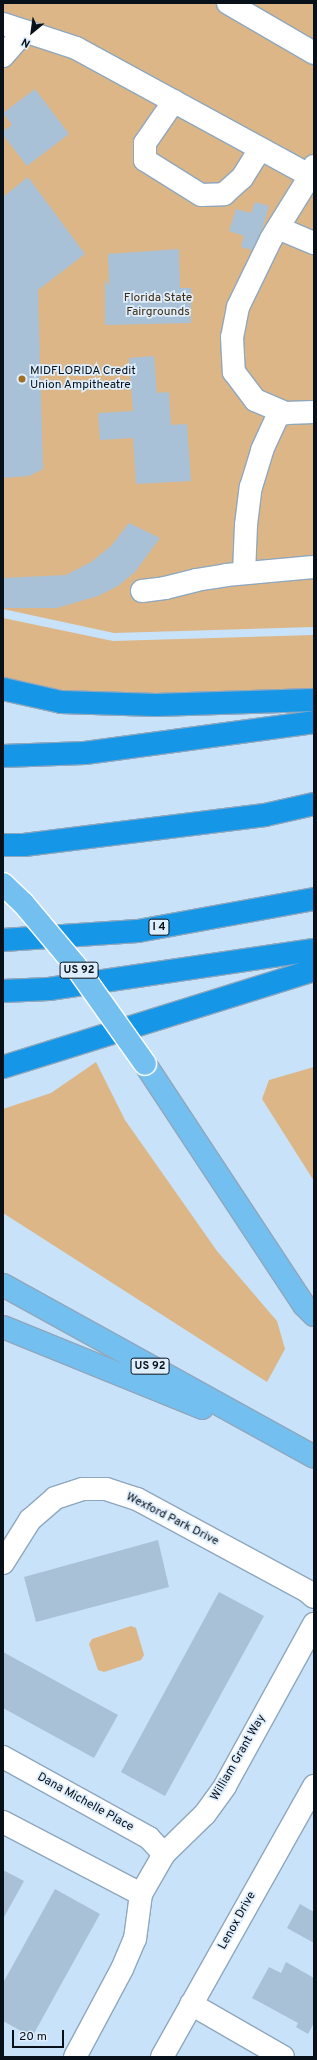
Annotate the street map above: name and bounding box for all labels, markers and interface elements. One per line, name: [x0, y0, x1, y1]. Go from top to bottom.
north arrow: [12, 12, 52, 52]
text: N: [19, 34, 33, 51]
park label: Florida State Fairgrounds: [124, 292, 192, 320]
place label: MIDFLORIDA Credit Union Ampitheatre: [30, 365, 136, 393]
marker: MIDFLORIDA Credit Union Ampitheatre: [17, 374, 27, 384]
road number: I 4: [148, 918, 170, 936]
road number: US 92: [59, 961, 99, 979]
road number: US 92: [130, 1357, 170, 1375]
street label: Wexford Park Drive: [123, 1490, 221, 1550]
street label: William Grant Way: [208, 1712, 270, 1804]
street label: Dana Michelle Place: [34, 1771, 136, 1835]
street label: Lenox Drive: [216, 1889, 260, 1953]
scale bar: [14, 2022, 66, 2048]
text: 20 m: [19, 2029, 47, 2045]

